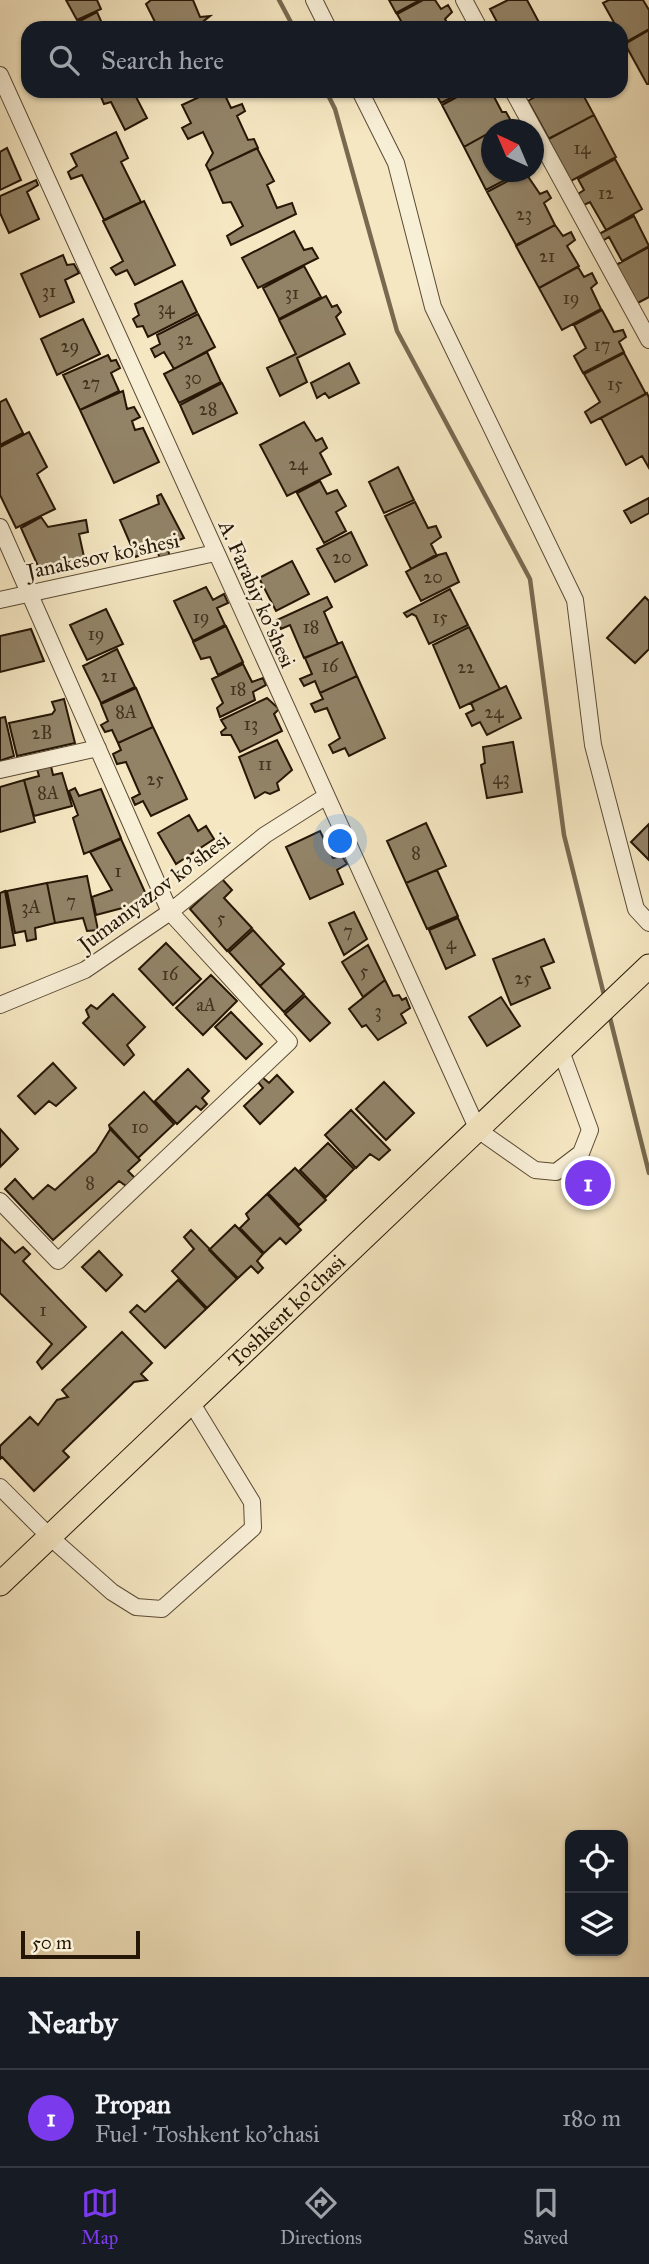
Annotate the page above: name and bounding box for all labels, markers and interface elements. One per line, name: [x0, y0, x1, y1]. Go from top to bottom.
search box: [21, 21, 628, 98]
icon: search: [45, 41, 83, 79]
text: Search here: [101, 44, 224, 76]
north arrow: [481, 119, 544, 182]
house number: 14: [573, 137, 592, 159]
house number: 12: [598, 182, 614, 204]
house number: 23: [516, 203, 532, 225]
house number: 21: [539, 245, 555, 267]
house number: 31: [42, 280, 56, 302]
house number: 31: [285, 282, 299, 304]
house number: 19: [563, 287, 579, 309]
house number: 34: [157, 297, 176, 319]
house number: 32: [177, 328, 193, 350]
house number: 17: [594, 334, 610, 356]
house number: 29: [61, 335, 79, 357]
house number: 30: [184, 367, 202, 389]
house number: 27: [82, 372, 100, 394]
house number: 15: [607, 373, 623, 395]
house number: 28: [199, 398, 217, 420]
house number: 24: [289, 453, 308, 475]
street label: A. Farabiy ko'shesi: [212, 515, 301, 672]
street label: Janakesov ko'shesi: [22, 527, 182, 585]
house number: 20: [332, 546, 352, 568]
house number: 20: [423, 566, 443, 588]
house number: 19: [193, 606, 209, 628]
house number: 15: [432, 606, 448, 628]
house number: 18: [303, 616, 319, 638]
house number: 19: [88, 623, 104, 645]
house number: 16: [322, 655, 339, 677]
house number: 22: [457, 656, 475, 678]
house number: 21: [101, 665, 117, 687]
house number: 18: [230, 678, 246, 700]
house number: 8A: [115, 701, 137, 723]
house number: 24: [485, 701, 504, 723]
house number: 13: [244, 713, 258, 735]
house number: 2B: [32, 722, 52, 744]
house number: 11: [258, 753, 272, 775]
house number: 43: [492, 767, 510, 789]
house number: 25: [146, 768, 164, 790]
house number: 8A: [37, 782, 59, 804]
your location: [323, 824, 357, 858]
street label: Jumaniyazov ko'shesi: [72, 826, 235, 959]
house number: 8: [411, 842, 421, 864]
house number: 1: [114, 860, 122, 882]
house number: 7: [66, 890, 76, 912]
house number: 3A: [21, 896, 41, 918]
house number: 5: [217, 907, 226, 929]
house number: 7: [343, 920, 353, 942]
house number: 4: [446, 932, 457, 954]
house number: 5: [360, 960, 369, 982]
house number: 16: [162, 963, 179, 985]
house number: 25: [514, 967, 532, 989]
house number: aA: [196, 994, 216, 1016]
house number: 3: [374, 1000, 382, 1022]
house number: 10: [131, 1116, 149, 1138]
pin: 1: [565, 1157, 611, 1209]
house number: 8: [85, 1172, 95, 1194]
street label: Toshkent ko'chasi: [223, 1249, 351, 1373]
house number: 1: [39, 1299, 47, 1321]
map controls: [565, 1830, 628, 1956]
button: locate: [565, 1830, 628, 1893]
button: layers: [565, 1893, 628, 1956]
scale bar: [21, 1928, 140, 1960]
text: 50 m: [32, 1931, 72, 1954]
text: Nearby: [28, 2005, 118, 2041]
text: Propan: [95, 2088, 171, 2120]
text: 1: [46, 2104, 56, 2132]
text: 180 m: [562, 2104, 621, 2132]
text: Fuel · Toshkent ko'chasi: [95, 2120, 320, 2148]
tab: Map: [81, 2184, 119, 2249]
tab: Directions: [280, 2184, 362, 2249]
tab: Saved: [523, 2184, 568, 2249]

